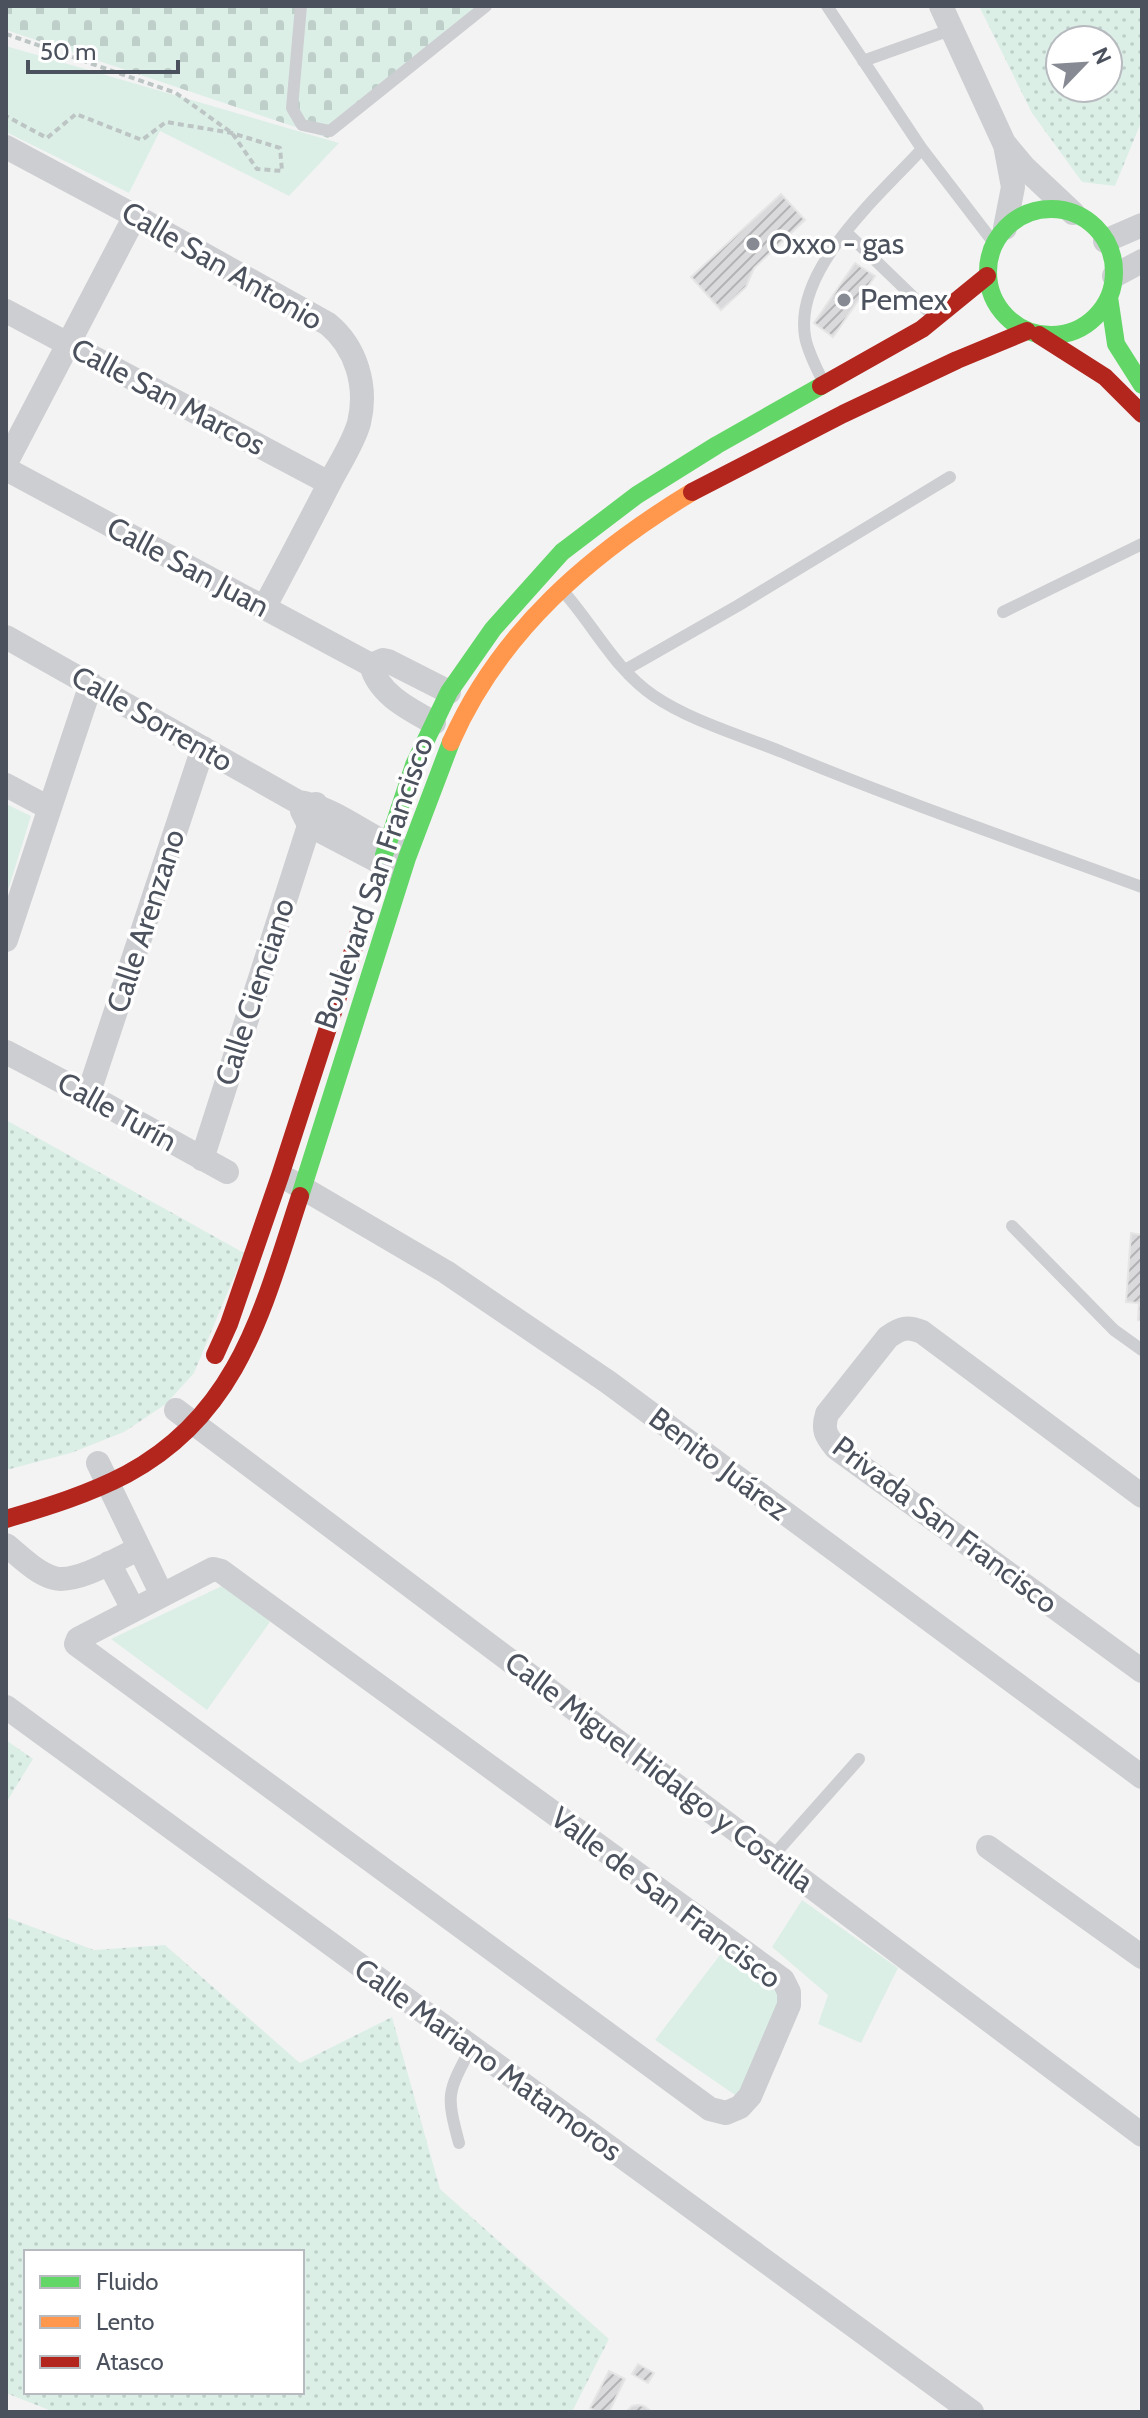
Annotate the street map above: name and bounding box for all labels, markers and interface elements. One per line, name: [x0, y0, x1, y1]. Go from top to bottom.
scale bar: [28, 24, 178, 74]
north arrow: [1044, 24, 1124, 104]
text: 50 m: [40, 37, 96, 66]
text: N: [1086, 43, 1117, 69]
street label: Calle San Antonio: [115, 193, 329, 338]
place label: Oxxo - gas: [769, 225, 904, 262]
marker: Oxxo - gas: [744, 235, 762, 253]
place label: Pemex: [860, 281, 948, 318]
marker: Pemex: [835, 291, 853, 309]
street label: Calle San Marcos: [65, 330, 272, 463]
street label: Calle San Juan: [101, 508, 276, 625]
street label: Calle Sorrento: [65, 658, 239, 780]
street label: Boulevard San Francisco: [306, 732, 441, 1034]
street label: Calle Arenzano: [98, 825, 193, 1017]
street label: Calle Cienciano: [207, 894, 302, 1090]
street label: Calle Turín: [51, 1064, 183, 1159]
street label: Benito Juárez: [642, 1399, 797, 1528]
street label: Privada San Francisco: [826, 1428, 1065, 1621]
street label: Calle Miguel Hidalgo y Costilla: [498, 1643, 821, 1900]
street label: Valle de San Francisco: [544, 1799, 789, 1996]
street label: Calle Mariano Matamoros: [347, 1950, 629, 2169]
legend: [24, 2250, 304, 2394]
text: Fluido: [96, 2267, 158, 2296]
text: Lento: [96, 2307, 155, 2336]
text: Atasco: [96, 2347, 164, 2376]

